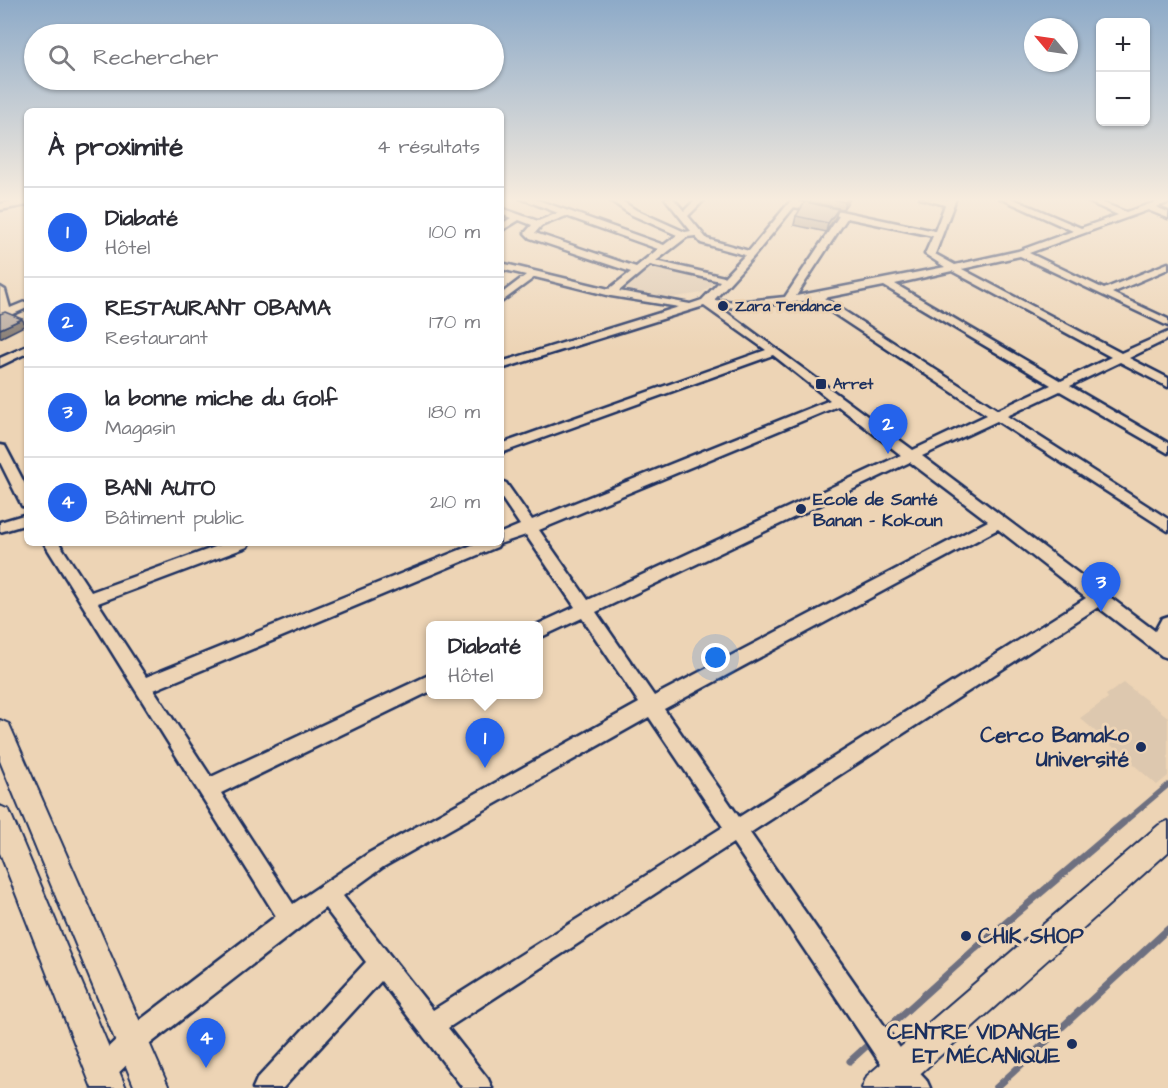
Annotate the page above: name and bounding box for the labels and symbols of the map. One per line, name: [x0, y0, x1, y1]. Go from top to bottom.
north arrow: [1024, 18, 1078, 72]
place label: Zara Tendance: [735, 296, 842, 317]
marker: Zara Tendance: [716, 299, 730, 313]
place label: Arret: [833, 374, 874, 395]
marker: Arret: [814, 377, 828, 391]
pin: 2: [868, 404, 908, 454]
place label: Ecole de Santé Banan - Kokoun: [813, 487, 942, 533]
marker: Ecole de Santé Banan - Kokoun: [794, 502, 808, 516]
pin: 3: [1082, 562, 1120, 612]
your location: [701, 643, 730, 672]
pin: 1: [466, 718, 504, 768]
place label: Cerco Bamako Université: [980, 721, 1130, 774]
marker: Cerco Bamako Université: [1134, 740, 1148, 754]
place label: CHIK SHOP: [978, 922, 1084, 951]
marker: CHIK SHOP: [959, 929, 973, 943]
pin: 4: [186, 1018, 226, 1068]
place label: CENTRE VIDANGE ET MÉCANIQUE: [887, 1018, 1061, 1071]
marker: CENTRE VIDANGE ET MÉCANIQUE: [1065, 1037, 1079, 1051]

